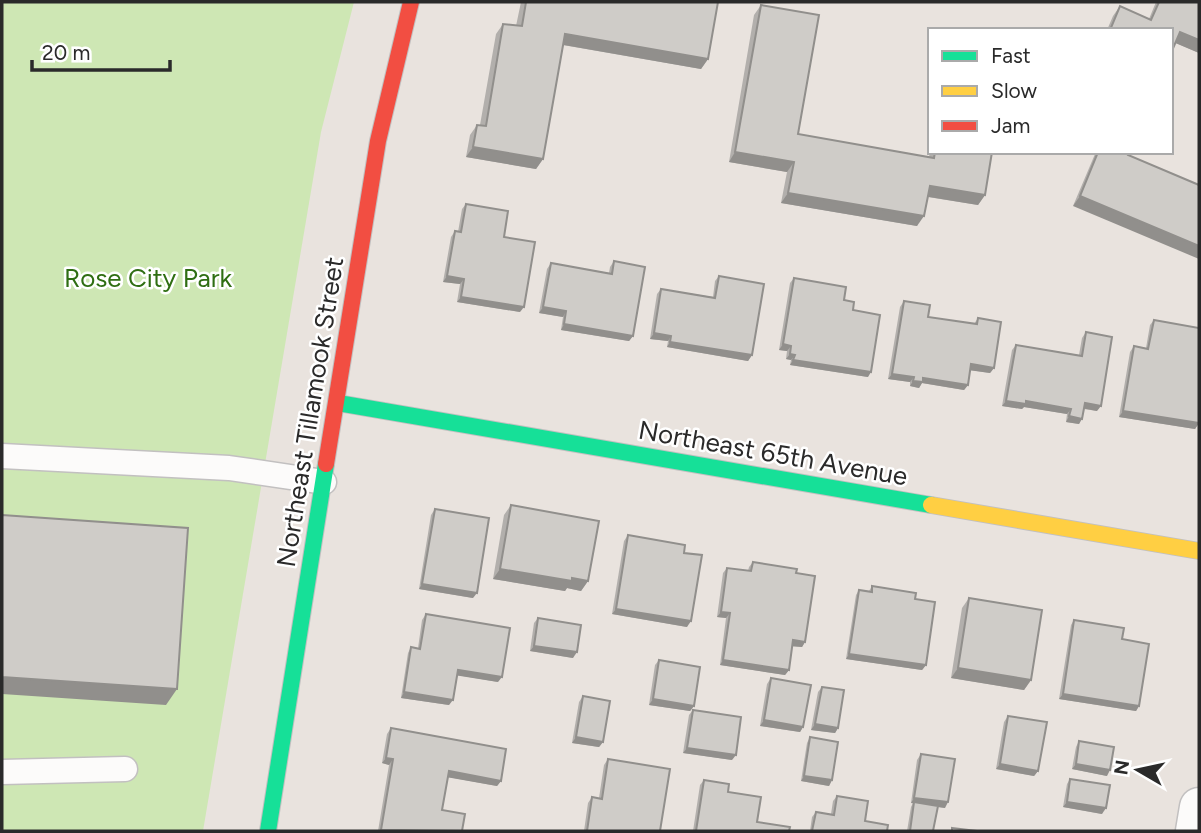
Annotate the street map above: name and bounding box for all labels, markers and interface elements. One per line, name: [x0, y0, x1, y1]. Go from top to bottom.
scale bar: [32, 28, 170, 72]
legend: [928, 28, 1173, 154]
text: 20 m: [42, 40, 90, 65]
text: Fast: [991, 43, 1031, 68]
text: Slow: [991, 78, 1037, 103]
text: Jam: [991, 113, 1030, 138]
street label: Northeast Tillamook Street: [270, 255, 350, 569]
park label: Rose City Park: [64, 262, 233, 294]
street label: Northeast 65th Avenue: [636, 414, 910, 492]
north arrow: [1103, 735, 1173, 805]
text: N: [1109, 758, 1134, 776]

